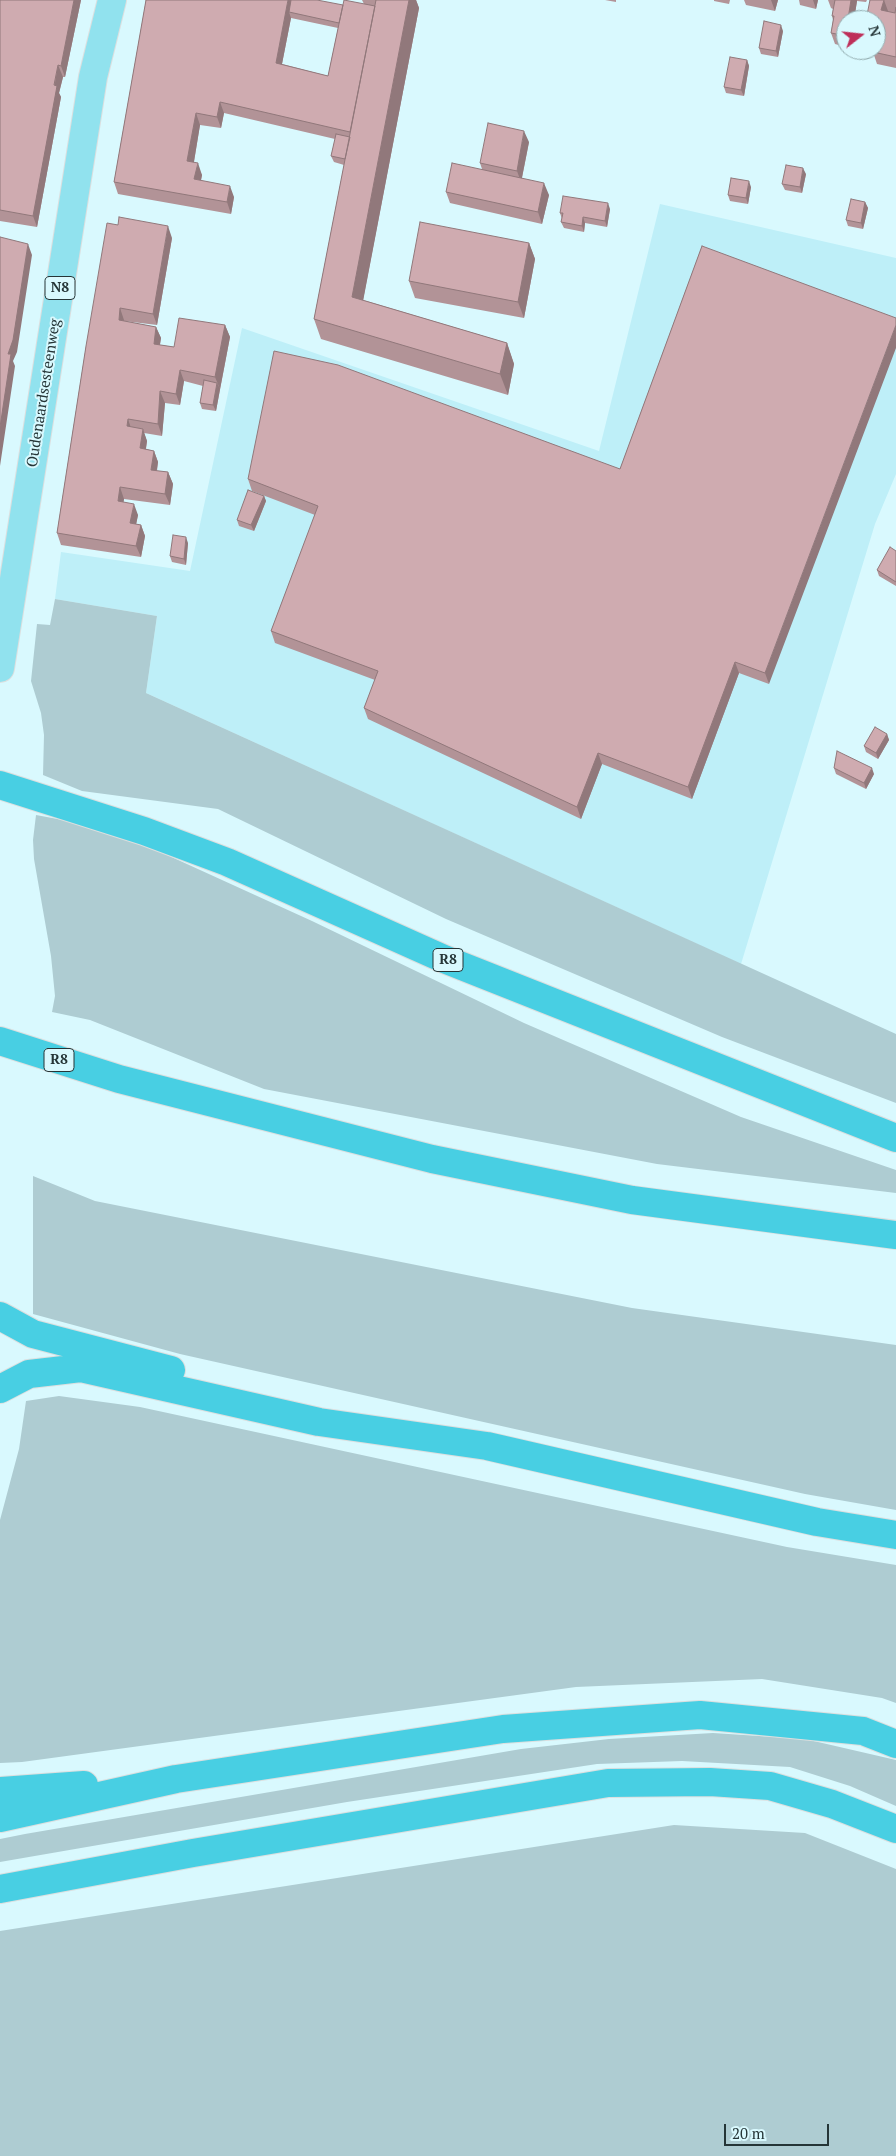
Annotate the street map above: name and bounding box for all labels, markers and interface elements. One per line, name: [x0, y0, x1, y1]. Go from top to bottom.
north arrow: [836, 10, 886, 60]
text: N: [864, 23, 886, 39]
road number: N8: [45, 276, 75, 300]
street label: Oudenaardsesteenweg: [23, 318, 65, 468]
road number: R8: [433, 948, 463, 972]
road number: R8: [44, 1048, 74, 1072]
scale bar: [726, 2114, 831, 2146]
text: 20 m: [732, 2123, 765, 2143]

